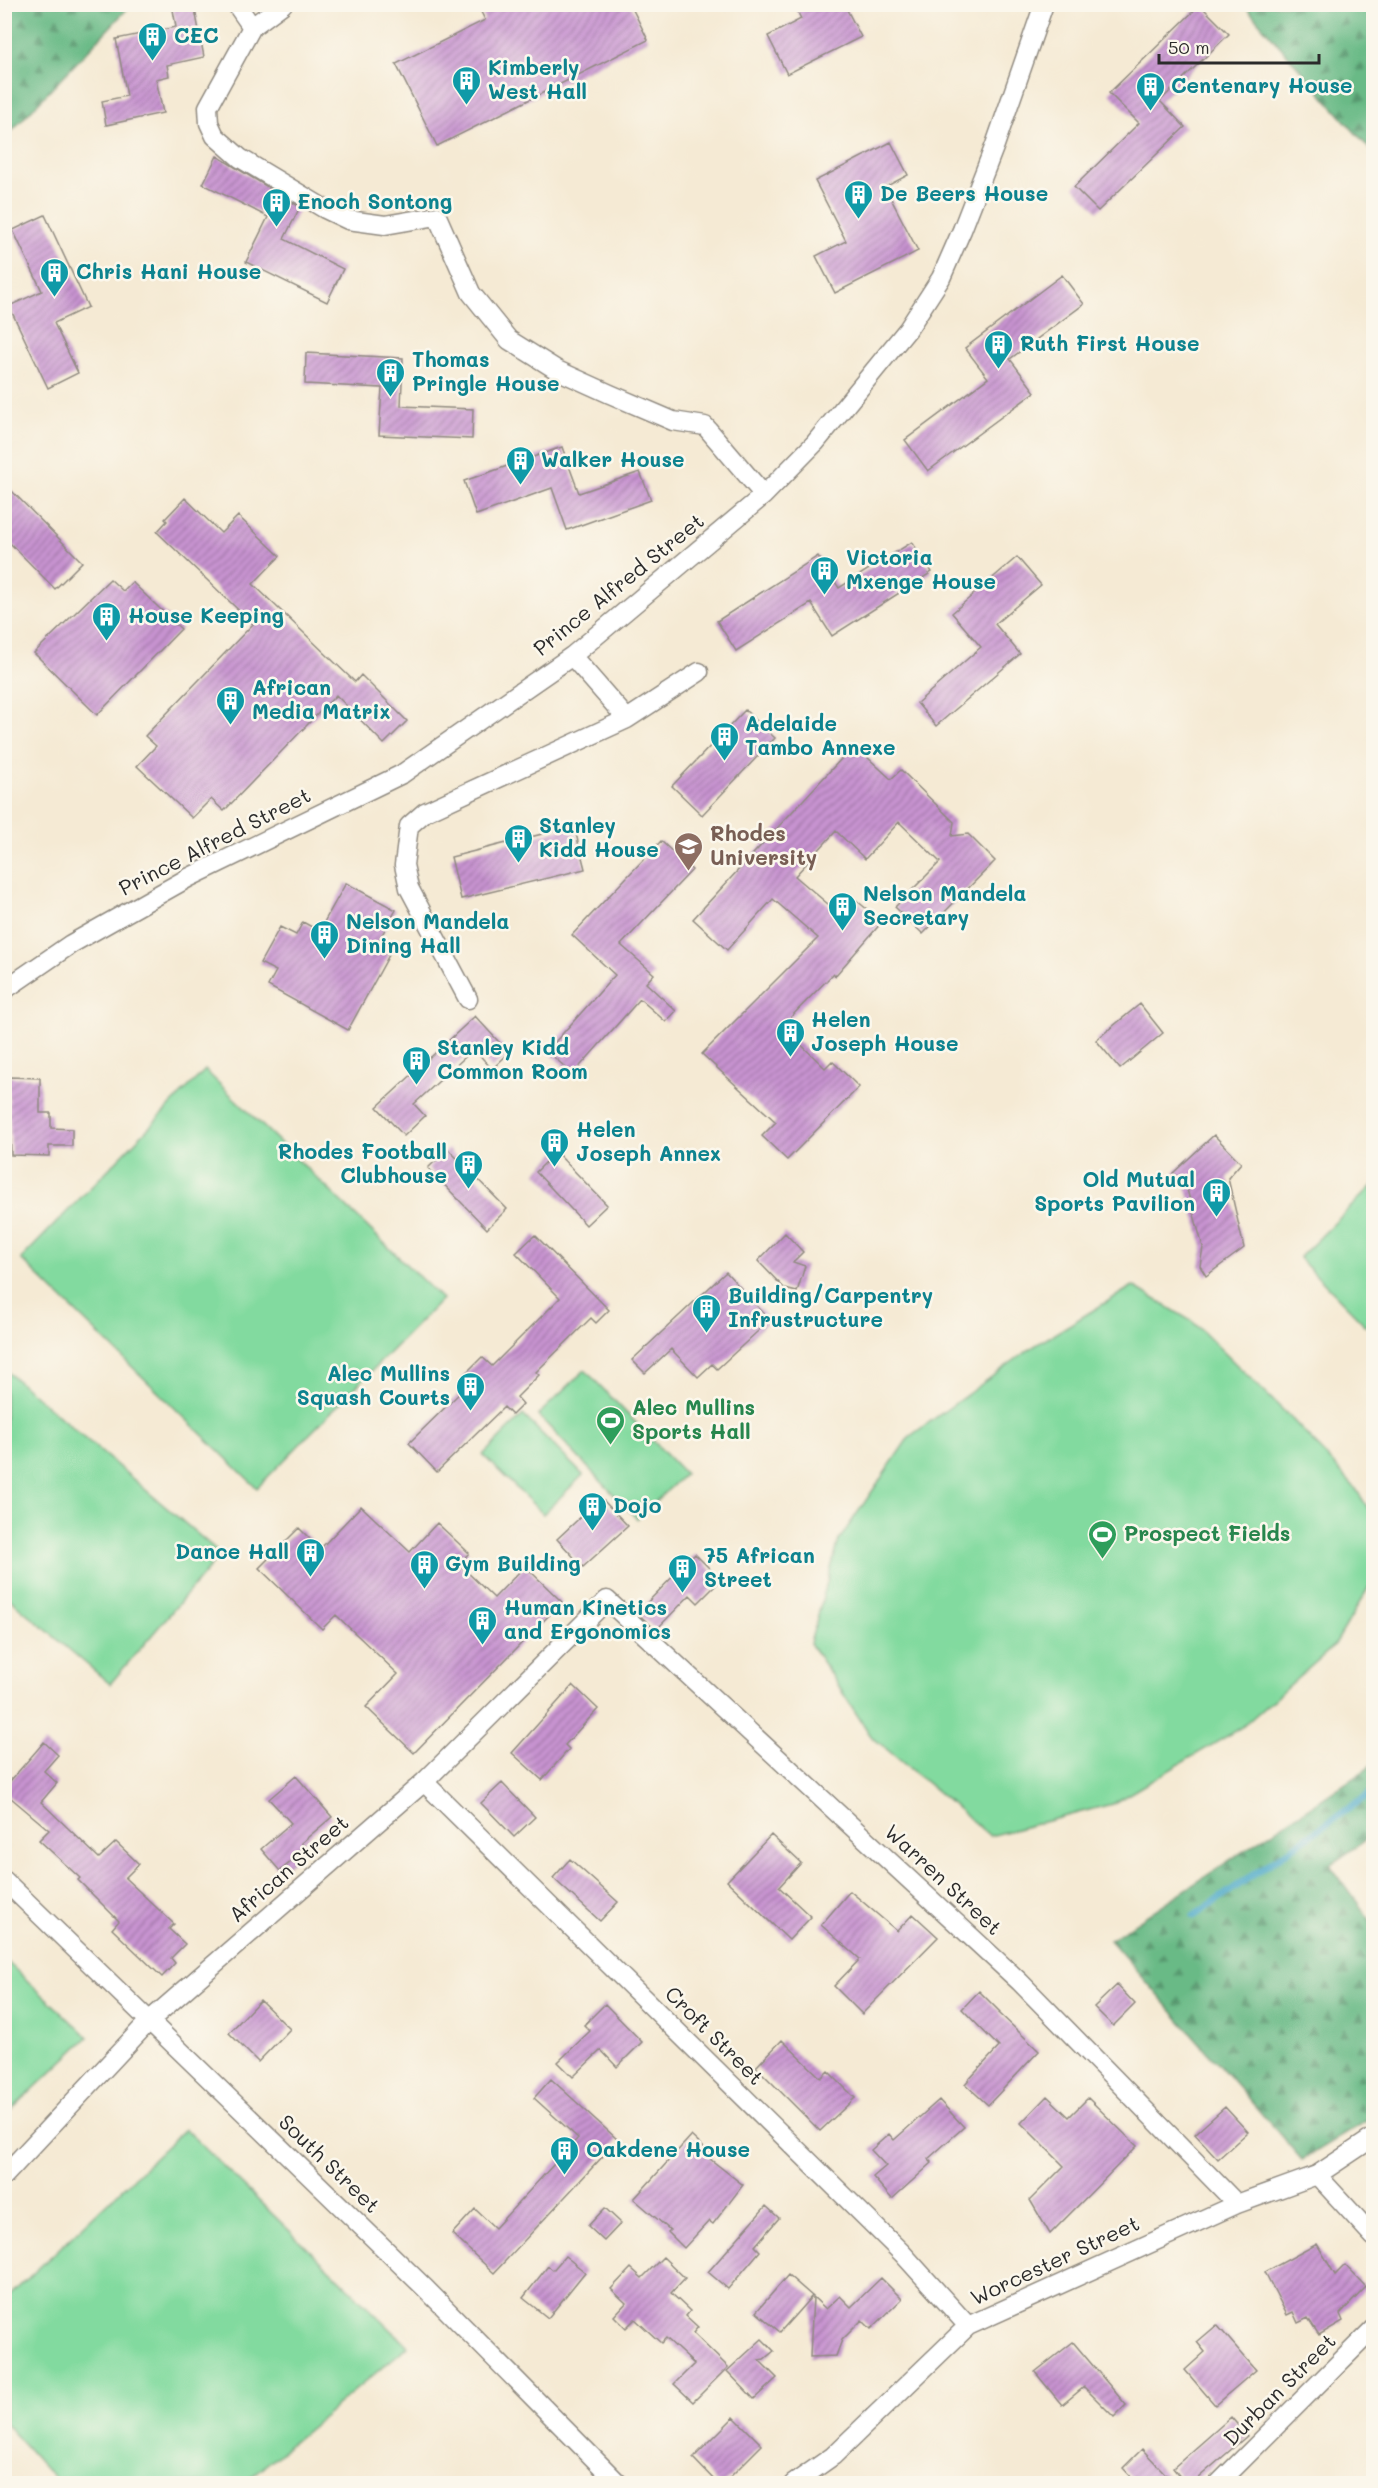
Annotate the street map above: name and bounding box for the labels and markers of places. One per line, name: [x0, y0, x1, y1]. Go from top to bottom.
building icon: CEC: [137, 20, 169, 62]
place label: CEC: [174, 21, 219, 48]
place label: Kimberly West Hall: [488, 53, 587, 104]
building icon: Kimberly West Hall: [451, 64, 483, 106]
building icon: Centenary House: [1134, 70, 1166, 112]
place label: Centenary House: [1171, 71, 1353, 99]
building icon: De Beers House: [843, 178, 875, 220]
place label: De Beers House: [880, 179, 1048, 206]
building icon: Enoch Sontong: [260, 186, 292, 228]
place label: Enoch Sontong: [297, 187, 452, 214]
building icon: Chris Hani House: [39, 256, 71, 298]
place label: Chris Hani House: [76, 257, 261, 284]
building icon: Ruth First House: [983, 328, 1015, 370]
place label: Ruth First House: [1020, 329, 1199, 356]
place label: Thomas Pringle House: [412, 345, 559, 396]
building icon: Thomas Pringle House: [375, 356, 407, 398]
building icon: Walker House: [504, 444, 536, 486]
place label: Walker House: [541, 445, 685, 472]
place label: Victoria Mxenge House: [846, 543, 996, 594]
building icon: Victoria Mxenge House: [809, 554, 841, 596]
building icon: House Keeping: [91, 600, 123, 642]
place label: House Keeping: [128, 601, 284, 628]
place label: African Media Matrix: [252, 673, 391, 724]
building icon: African Media Matrix: [215, 684, 247, 726]
place label: Adelaide Tambo Annexe: [745, 709, 895, 760]
building icon: Adelaide Tambo Annexe: [708, 720, 740, 762]
place label: Stanley Kidd House: [539, 811, 659, 862]
place label: Rhodes University: [710, 819, 817, 871]
building icon: Stanley Kidd House: [502, 822, 534, 864]
school or university icon: Rhodes University: [673, 830, 705, 872]
place label: Nelson Mandela Secretary: [863, 879, 1026, 931]
building icon: Nelson Mandela Secretary: [826, 890, 858, 932]
place label: Nelson Mandela Dining Hall: [346, 907, 509, 958]
building icon: Nelson Mandela Dining Hall: [309, 918, 341, 960]
place label: Helen Joseph House: [811, 1005, 958, 1056]
building icon: Helen Joseph House: [774, 1016, 806, 1058]
place label: Stanley Kidd Common Room: [437, 1033, 588, 1084]
building icon: Stanley Kidd Common Room: [400, 1044, 432, 1086]
place label: Helen Joseph Annex: [576, 1115, 721, 1166]
building icon: Helen Joseph Annex: [539, 1126, 571, 1168]
place label: Rhodes Football Clubhouse: [278, 1137, 447, 1188]
building icon: Rhodes Football Clubhouse: [452, 1148, 484, 1190]
place label: Old Mutual Sports Pavilion: [1034, 1165, 1195, 1216]
building icon: Old Mutual Sports Pavilion: [1200, 1176, 1232, 1218]
place label: Building/Carpentry Infrustructure: [728, 1281, 933, 1332]
building icon: Building/Carpentry Infrustructure: [691, 1292, 723, 1334]
place label: Alec Mullins Squash Courts: [297, 1359, 450, 1410]
building icon: Alec Mullins Squash Courts: [455, 1370, 487, 1412]
place label: Alec Mullins Sports Hall: [632, 1393, 755, 1444]
sports icon: Alec Mullins Sports Hall: [595, 1404, 627, 1446]
building icon: Dojo: [576, 1490, 608, 1532]
place label: Dojo: [613, 1491, 662, 1518]
sports icon: Prospect Fields: [1087, 1518, 1119, 1560]
place label: Prospect Fields: [1124, 1519, 1290, 1546]
building icon: Dance Hall: [294, 1536, 326, 1578]
place label: Dance Hall: [175, 1537, 289, 1564]
place label: 75 African Street: [704, 1541, 815, 1592]
building icon: Gym Building: [408, 1548, 440, 1590]
place label: Gym Building: [445, 1549, 581, 1577]
building icon: 75 African Street: [667, 1552, 699, 1594]
place label: Human Kinetics and Ergonomics: [504, 1593, 671, 1644]
building icon: Human Kinetics and Ergonomics: [467, 1604, 499, 1646]
building icon: Oakdene House: [549, 2134, 581, 2176]
place label: Oakdene House: [586, 2135, 750, 2162]

